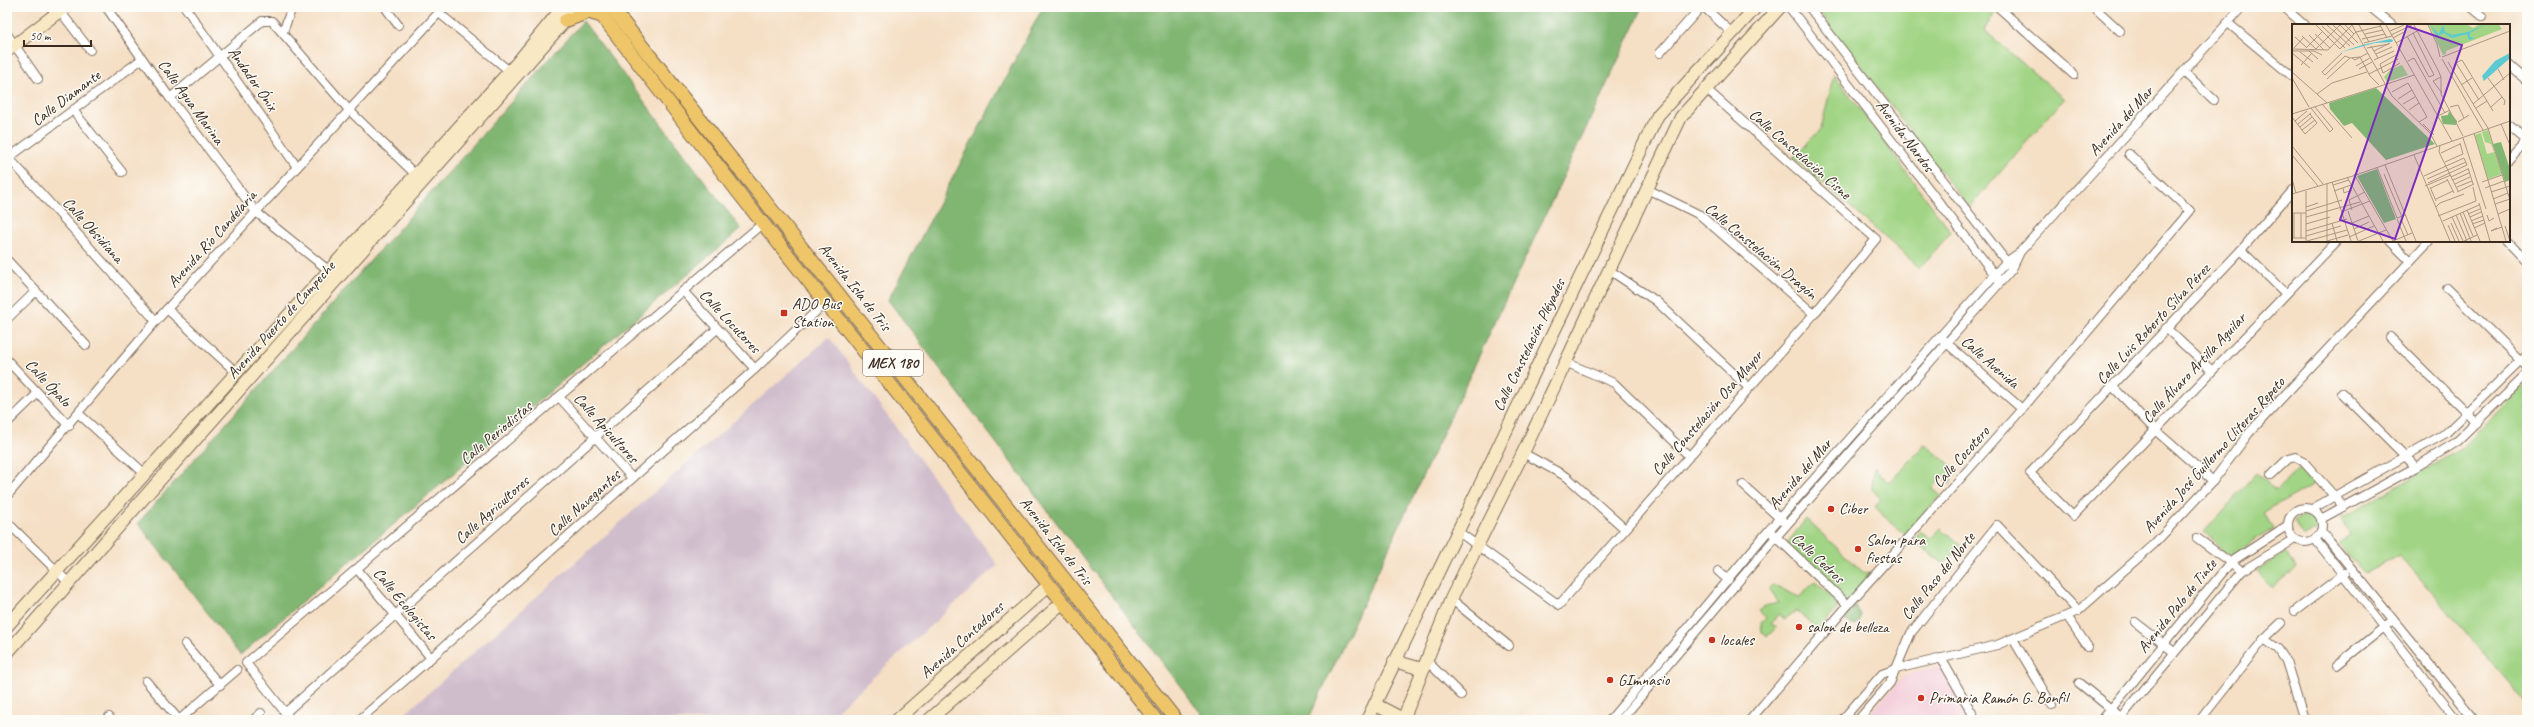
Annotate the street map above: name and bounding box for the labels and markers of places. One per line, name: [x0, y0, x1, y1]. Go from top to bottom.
place label: ADO Bus Station: [792, 294, 842, 332]
marker: ADO Bus Station: [779, 308, 789, 318]
place label: Ciber: [1839, 499, 1869, 519]
marker: Ciber: [1826, 504, 1836, 514]
place label: Salon para fiestas: [1866, 530, 1926, 568]
marker: Salon para fiestas: [1853, 544, 1863, 554]
place label: salon de belleza: [1807, 617, 1890, 637]
marker: salon de belleza: [1794, 622, 1804, 632]
place label: locales: [1720, 630, 1755, 650]
marker: locales: [1707, 635, 1717, 645]
place label: GImnasio: [1618, 670, 1671, 690]
marker: GImnasio: [1605, 675, 1615, 685]
place label: Primaria Ramón G. Bonfil: [1929, 688, 2071, 708]
marker: Primaria Ramón G. Bonfil: [1916, 693, 1926, 703]

